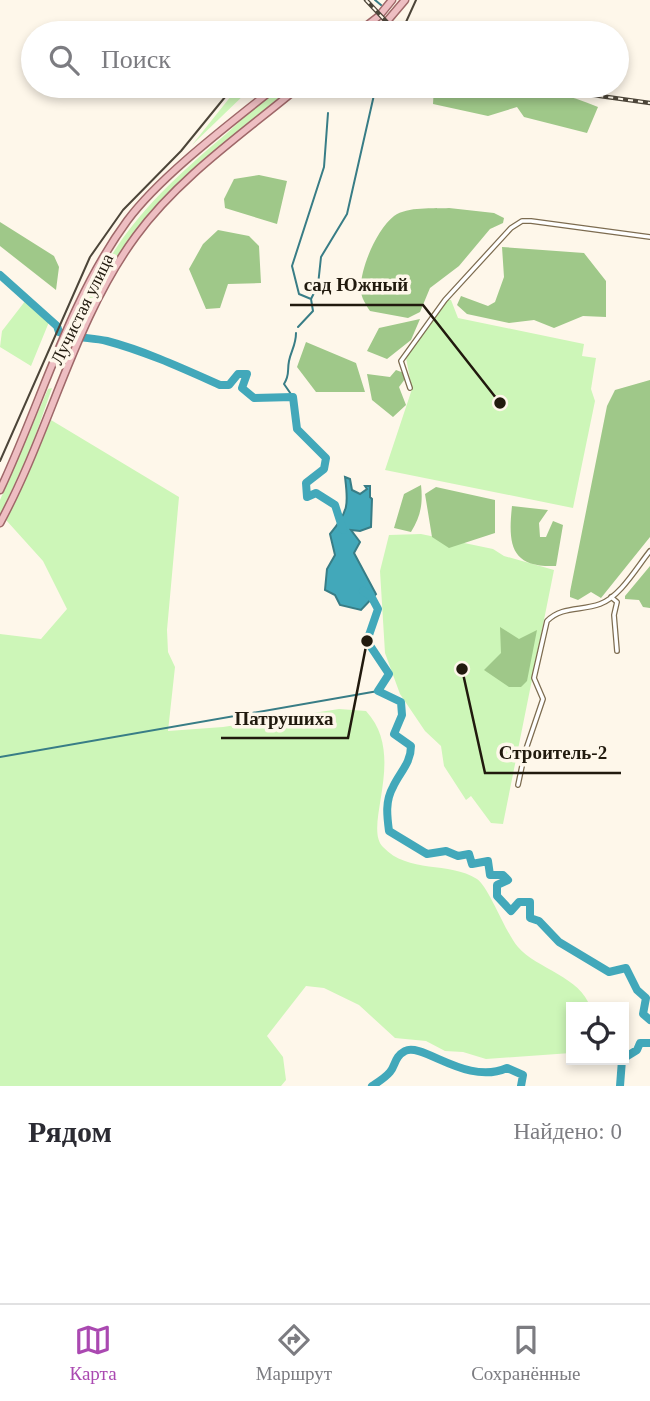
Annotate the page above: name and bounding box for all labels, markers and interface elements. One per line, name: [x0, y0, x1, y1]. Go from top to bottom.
search box: [21, 21, 629, 98]
icon: search: [45, 41, 83, 79]
text: Поиск: [101, 45, 171, 74]
street label: Лучистая улица: [47, 250, 117, 368]
callout: сад Южный: [290, 265, 423, 305]
text: сад Южный: [304, 274, 408, 295]
callout: Патрушиха: [221, 698, 348, 738]
text: Патрушиха: [235, 708, 334, 729]
callout: Строитель-2: [485, 733, 621, 773]
text: Строитель-2: [499, 742, 607, 763]
map controls: [566, 1002, 629, 1065]
button: locate: [566, 1002, 629, 1065]
text: Рядом: [28, 1115, 112, 1148]
text: Найдено: 0: [514, 1119, 622, 1144]
tab: Карта: [70, 1321, 117, 1385]
tab: Маршрут: [256, 1321, 332, 1385]
tab: Сохранённые: [471, 1321, 580, 1385]

